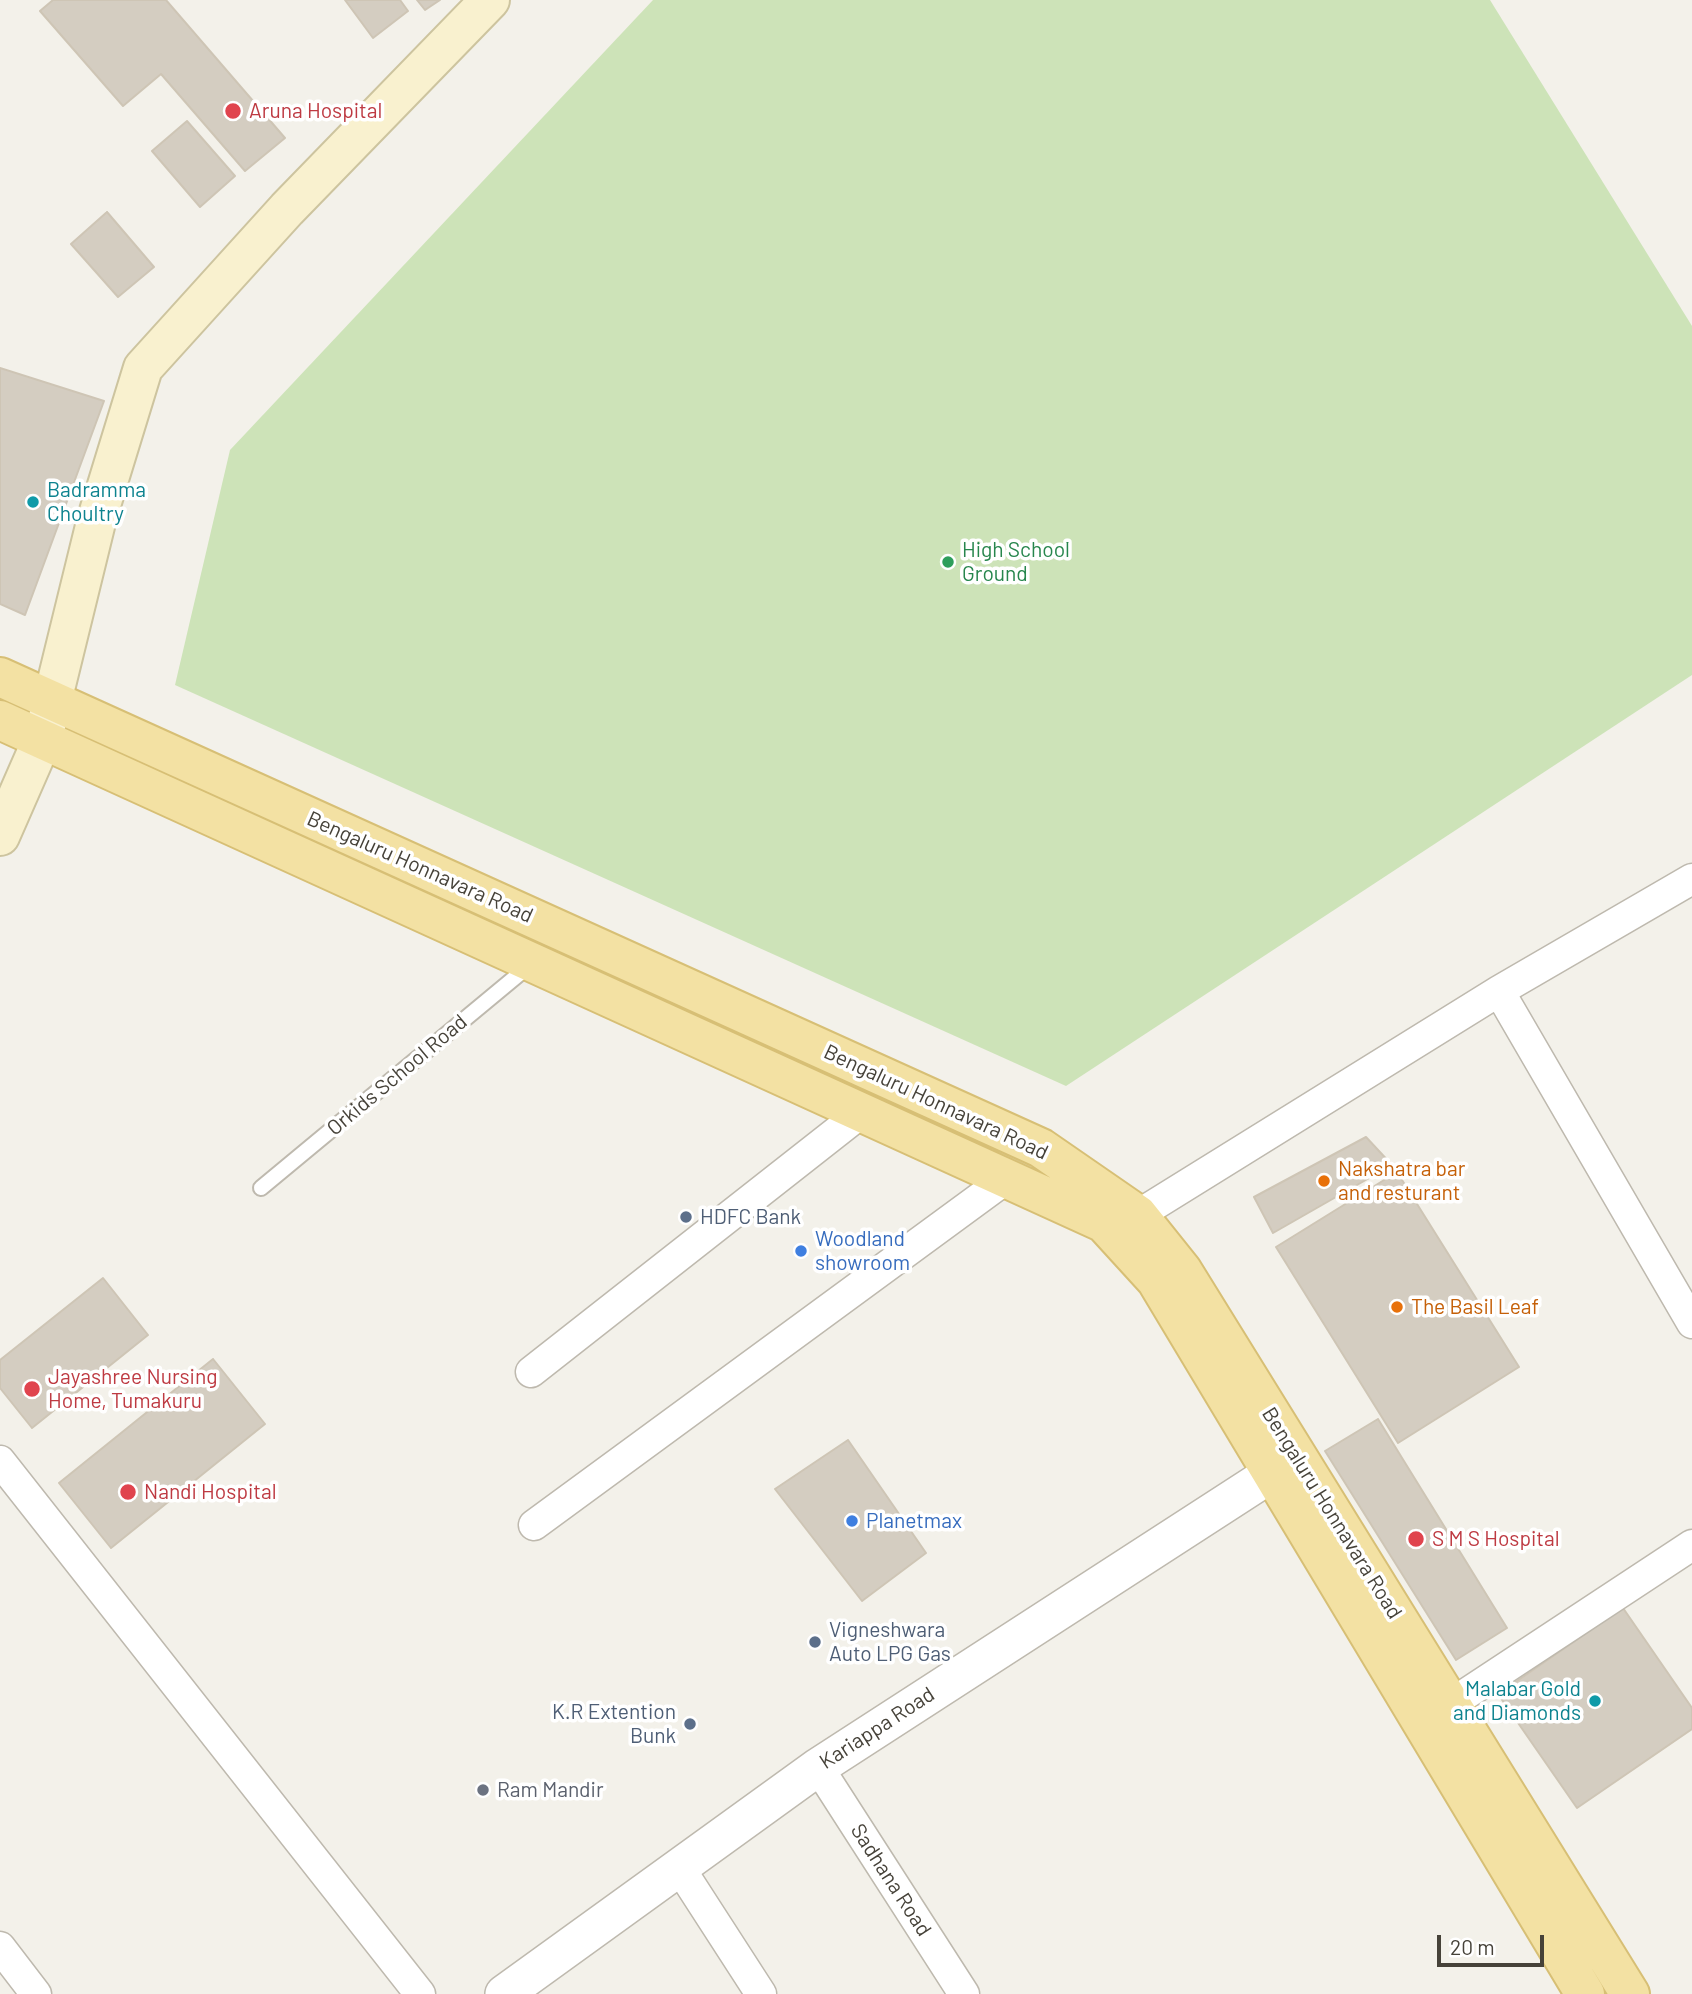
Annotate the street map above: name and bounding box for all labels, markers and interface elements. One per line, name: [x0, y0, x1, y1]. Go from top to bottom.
place label: Aruna Hospital: [249, 98, 382, 124]
marker: Aruna Hospital: [223, 101, 243, 121]
place label: Badramma Choultry: [47, 477, 146, 527]
marker: Badramma Choultry: [25, 494, 41, 510]
place label: High School Ground: [962, 537, 1070, 587]
marker: High School Ground: [940, 554, 956, 570]
street label: Bengaluru Honnavara Road: [303, 806, 537, 928]
street label: Orkids School Road: [322, 1009, 472, 1141]
street label: Bengaluru Honnavara Road: [820, 1039, 1052, 1165]
place label: Nakshatra bar and resturant: [1338, 1156, 1465, 1206]
marker: Nakshatra bar and resturant: [1316, 1173, 1332, 1189]
place label: HDFC Bank: [700, 1204, 801, 1230]
marker: HDFC Bank: [678, 1209, 694, 1225]
place label: Woodland showroom: [815, 1226, 910, 1276]
marker: Woodland showroom: [793, 1243, 809, 1259]
place label: The Basil Leaf: [1411, 1294, 1539, 1320]
marker: The Basil Leaf: [1389, 1299, 1405, 1315]
place label: Jayashree Nursing Home, Tumakuru: [48, 1364, 217, 1414]
marker: Jayashree Nursing Home, Tumakuru: [22, 1379, 42, 1399]
street label: Bengaluru Honnavara Road: [1256, 1403, 1408, 1623]
place label: Nandi Hospital: [144, 1479, 277, 1505]
marker: Nandi Hospital: [118, 1482, 138, 1502]
place label: Planetmax: [866, 1508, 962, 1534]
marker: Planetmax: [844, 1513, 860, 1529]
place label: S M S Hospital: [1432, 1526, 1560, 1552]
marker: S M S Hospital: [1406, 1529, 1426, 1549]
place label: Vigneshwara Auto LPG Gas: [829, 1617, 951, 1667]
marker: Vigneshwara Auto LPG Gas: [807, 1634, 823, 1650]
place label: Malabar Gold and Diamonds: [1453, 1676, 1581, 1726]
street label: Kariappa Road: [815, 1682, 939, 1774]
marker: Malabar Gold and Diamonds: [1587, 1693, 1603, 1709]
place label: K.R Extention Bunk: [552, 1699, 676, 1749]
marker: K.R Extention Bunk: [682, 1716, 698, 1732]
place label: Ram Mandir: [497, 1777, 604, 1803]
marker: Ram Mandir: [475, 1782, 491, 1798]
street label: Sadhana Road: [845, 1819, 937, 1941]
scale bar: [1440, 1920, 1547, 1964]
text: 20 m: [1450, 1934, 1495, 1959]

